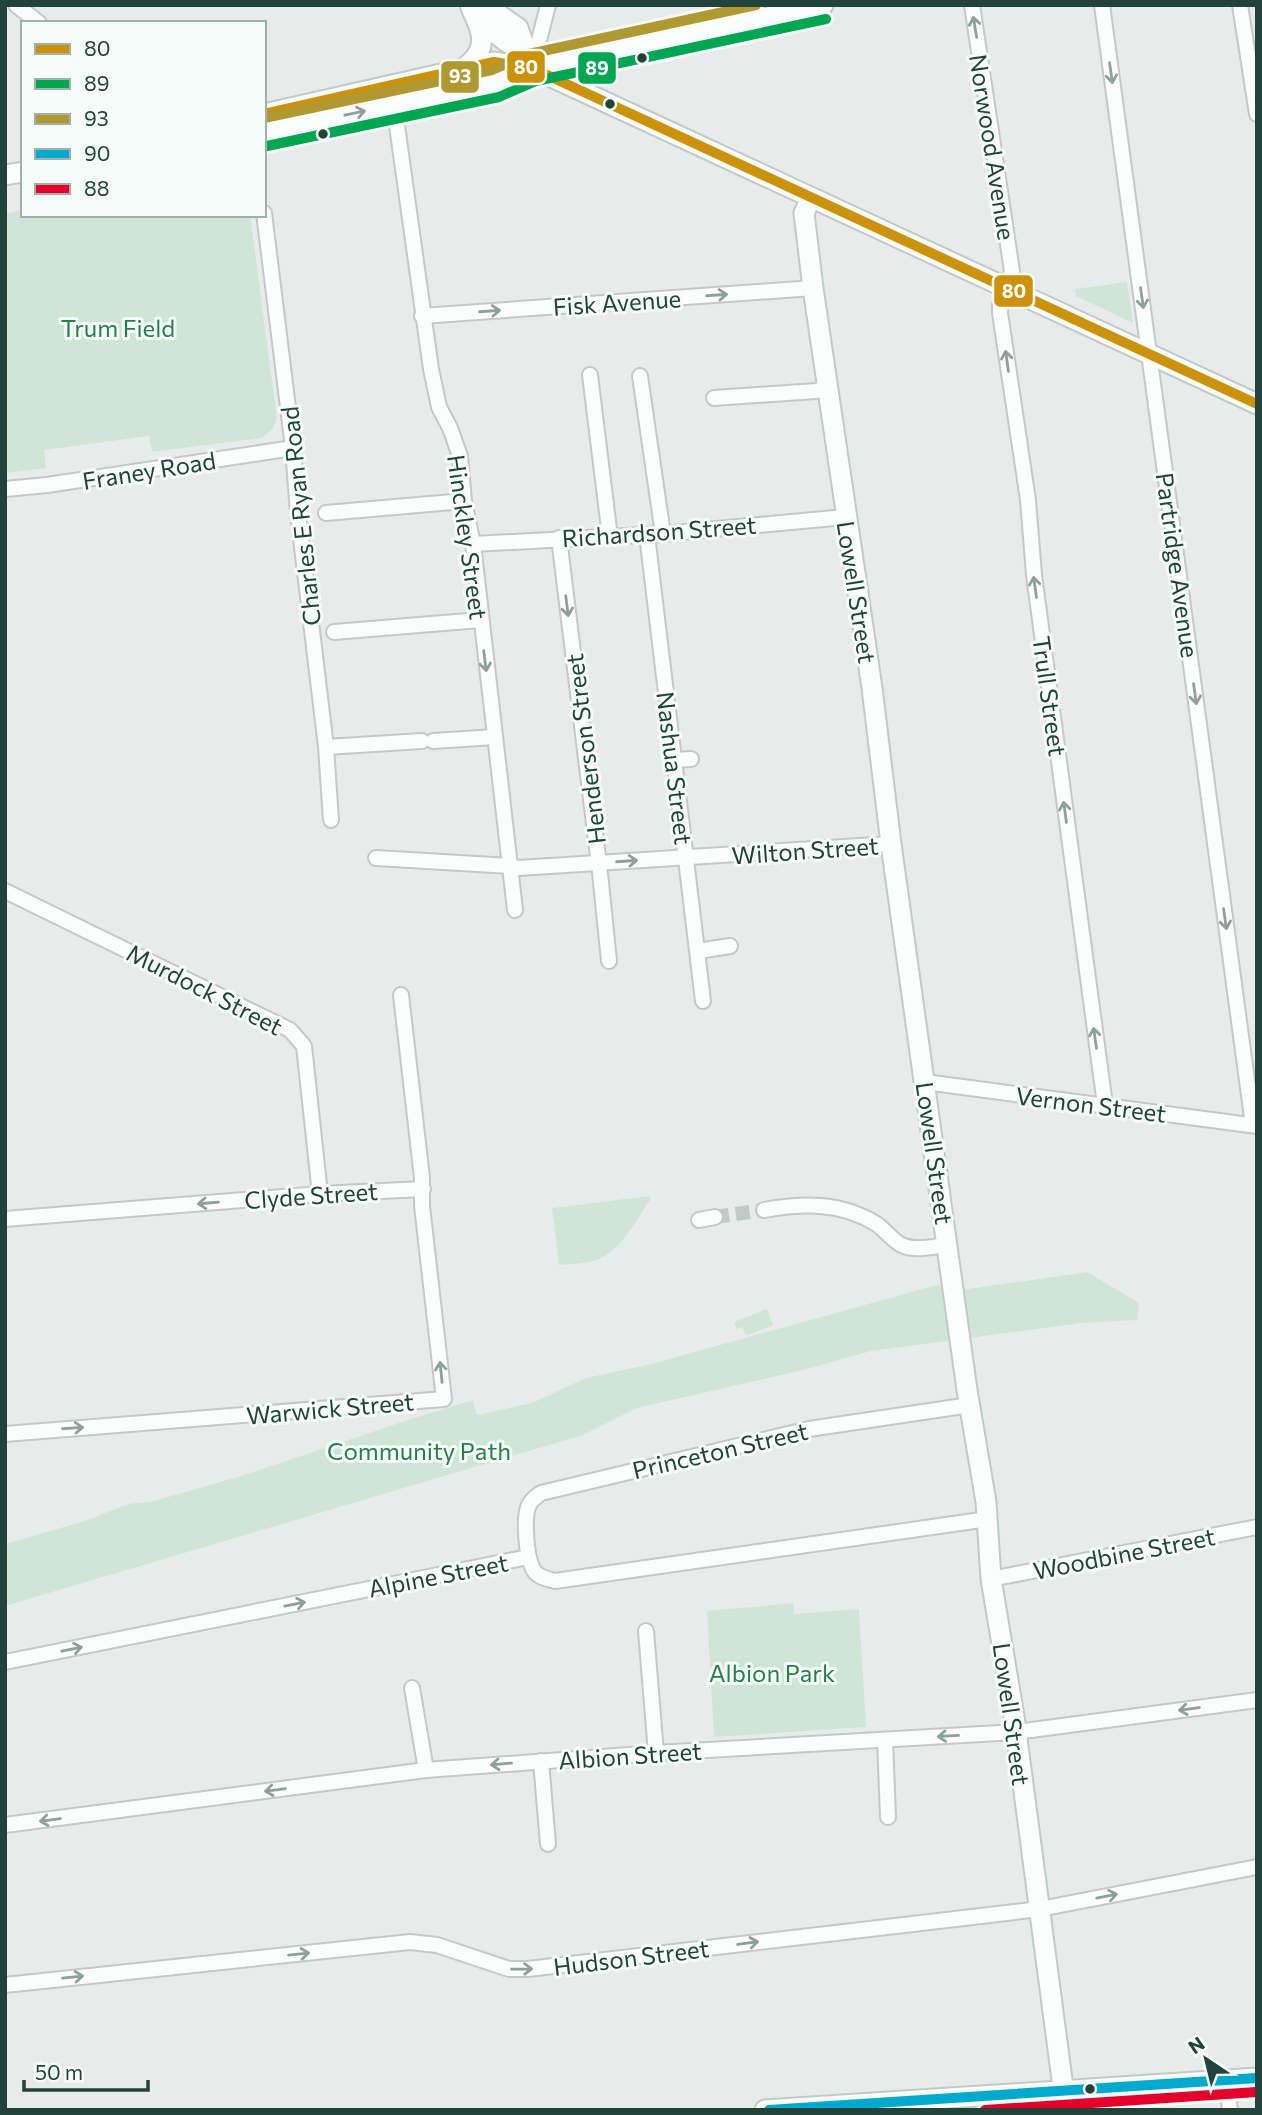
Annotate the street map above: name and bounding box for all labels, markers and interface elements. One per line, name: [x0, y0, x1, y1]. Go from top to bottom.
one-way arrow: [968, 16, 981, 39]
legend: [21, 21, 266, 217]
text: 80: [84, 35, 110, 60]
line badge: 80: [506, 50, 546, 84]
line badge: 89: [577, 51, 617, 85]
unlabelled marker: [635, 51, 649, 65]
street label: Norwood Avenue: [964, 52, 1022, 242]
text: 80: [514, 55, 538, 78]
text: 89: [585, 56, 609, 79]
line badge: 93: [440, 60, 480, 94]
one-way arrow: [1105, 61, 1118, 84]
text: 93: [449, 64, 471, 87]
text: 89: [84, 70, 110, 95]
unlabelled marker: [603, 97, 617, 111]
text: 93: [84, 105, 109, 130]
one-way arrow: [343, 105, 366, 119]
unlabelled marker: [316, 127, 330, 141]
text: 90: [84, 140, 110, 165]
text: 88: [84, 175, 110, 200]
line badge: 80: [993, 274, 1034, 308]
text: 80: [1002, 279, 1026, 302]
street label: Fisk Avenue: [552, 283, 682, 321]
one-way arrow: [1136, 286, 1149, 309]
one-way arrow: [705, 288, 728, 301]
one-way arrow: [478, 304, 501, 317]
park label: Trum Field: [61, 313, 175, 342]
one-way arrow: [1000, 350, 1013, 373]
street label: Charles E Ryan Road: [274, 405, 326, 627]
street label: Franey Road: [80, 445, 218, 495]
street label: Hinckley Street: [442, 453, 494, 621]
street label: Partridge Avenue: [1151, 471, 1205, 659]
street label: Richardson Street: [561, 510, 757, 552]
street label: Lowell Street: [831, 519, 883, 665]
one-way arrow: [1028, 576, 1041, 598]
one-way arrow: [561, 594, 574, 617]
street label: Trull Street: [1027, 634, 1073, 758]
one-way arrow: [479, 649, 492, 671]
street label: Henderson Street: [559, 652, 611, 846]
one-way arrow: [1189, 682, 1202, 705]
street label: Nashua Street: [651, 690, 699, 846]
one-way arrow: [1058, 801, 1071, 824]
street label: Wilton Street: [731, 830, 879, 870]
one-way arrow: [615, 854, 638, 867]
one-way arrow: [1219, 907, 1232, 930]
street label: Murdock Street: [122, 937, 288, 1041]
one-way arrow: [1089, 1027, 1102, 1049]
street label: Lowell Street: [911, 1080, 959, 1226]
street label: Vernon Street: [1014, 1080, 1168, 1128]
street label: Clyde Street: [243, 1176, 379, 1214]
one-way arrow: [198, 1197, 220, 1210]
one-way arrow: [434, 1361, 447, 1384]
street label: Warwick Street: [245, 1386, 415, 1430]
street label: Princeton Street: [629, 1416, 811, 1484]
one-way arrow: [62, 1422, 85, 1435]
park label: Community Path: [327, 1436, 511, 1465]
street label: Woodbine Street: [1031, 1521, 1217, 1585]
street label: Alpine Street: [366, 1547, 511, 1603]
one-way arrow: [283, 1597, 306, 1611]
street label: Lowell Street: [988, 1641, 1036, 1787]
one-way arrow: [60, 1642, 83, 1655]
park label: Albion Park: [709, 1658, 835, 1687]
one-way arrow: [1178, 1703, 1201, 1716]
one-way arrow: [937, 1730, 960, 1743]
street label: Albion Street: [557, 1736, 703, 1774]
one-way arrow: [490, 1758, 513, 1771]
one-way arrow: [264, 1784, 287, 1797]
one-way arrow: [39, 1813, 62, 1826]
one-way arrow: [1095, 1888, 1118, 1902]
street label: Hudson Street: [551, 1933, 711, 1981]
one-way arrow: [736, 1937, 759, 1950]
one-way arrow: [288, 1947, 310, 1960]
one-way arrow: [511, 1962, 534, 1975]
one-way arrow: [61, 1970, 84, 1983]
north arrow: [1171, 2024, 1241, 2094]
text: N: [1184, 2031, 1208, 2058]
scale bar: [24, 2048, 149, 2092]
text: 50 m: [35, 2059, 83, 2084]
unlabelled marker: [1083, 2082, 1097, 2096]

